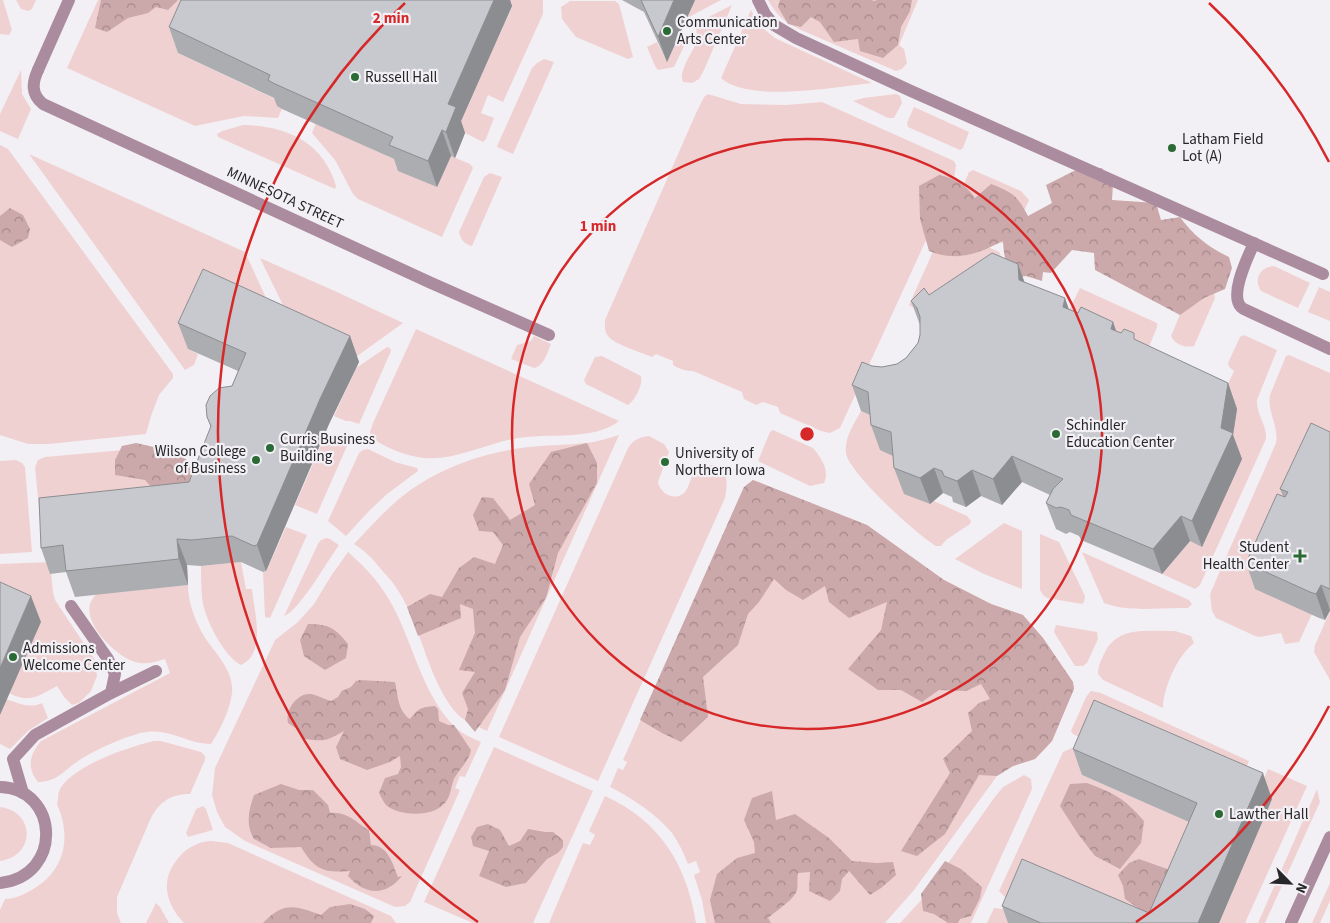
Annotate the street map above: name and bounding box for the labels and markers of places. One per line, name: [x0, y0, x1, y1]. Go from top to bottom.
place label: Communication Arts Center: [677, 12, 778, 50]
marker: Communication Arts Center: [661, 25, 673, 37]
place label: Russell Hall: [365, 67, 438, 88]
marker: Russell Hall: [349, 71, 361, 83]
place label: Latham Field Lot (A): [1182, 129, 1264, 167]
marker: Latham Field Lot (A): [1166, 142, 1178, 154]
place label: Schindler Education Center: [1066, 415, 1175, 453]
centre of rings: [798, 425, 816, 443]
marker: Schindler Education Center: [1050, 428, 1062, 440]
place label: Curris Business Building: [280, 429, 375, 467]
place label: Wilson College of Business: [155, 441, 246, 479]
marker: Curris Business Building: [264, 442, 276, 454]
place label: University of Northern Iowa: [675, 443, 765, 481]
marker: Wilson College of Business: [250, 454, 262, 466]
marker: University of Northern Iowa: [659, 456, 671, 468]
place label: Student Health Center: [1203, 537, 1290, 575]
marker: Student Health Center: [1293, 549, 1307, 563]
place label: Admissions Welcome Center: [23, 638, 126, 676]
marker: Admissions Welcome Center: [7, 651, 19, 663]
place label: Lawther Hall: [1229, 804, 1309, 825]
marker: Lawther Hall: [1213, 808, 1225, 820]

